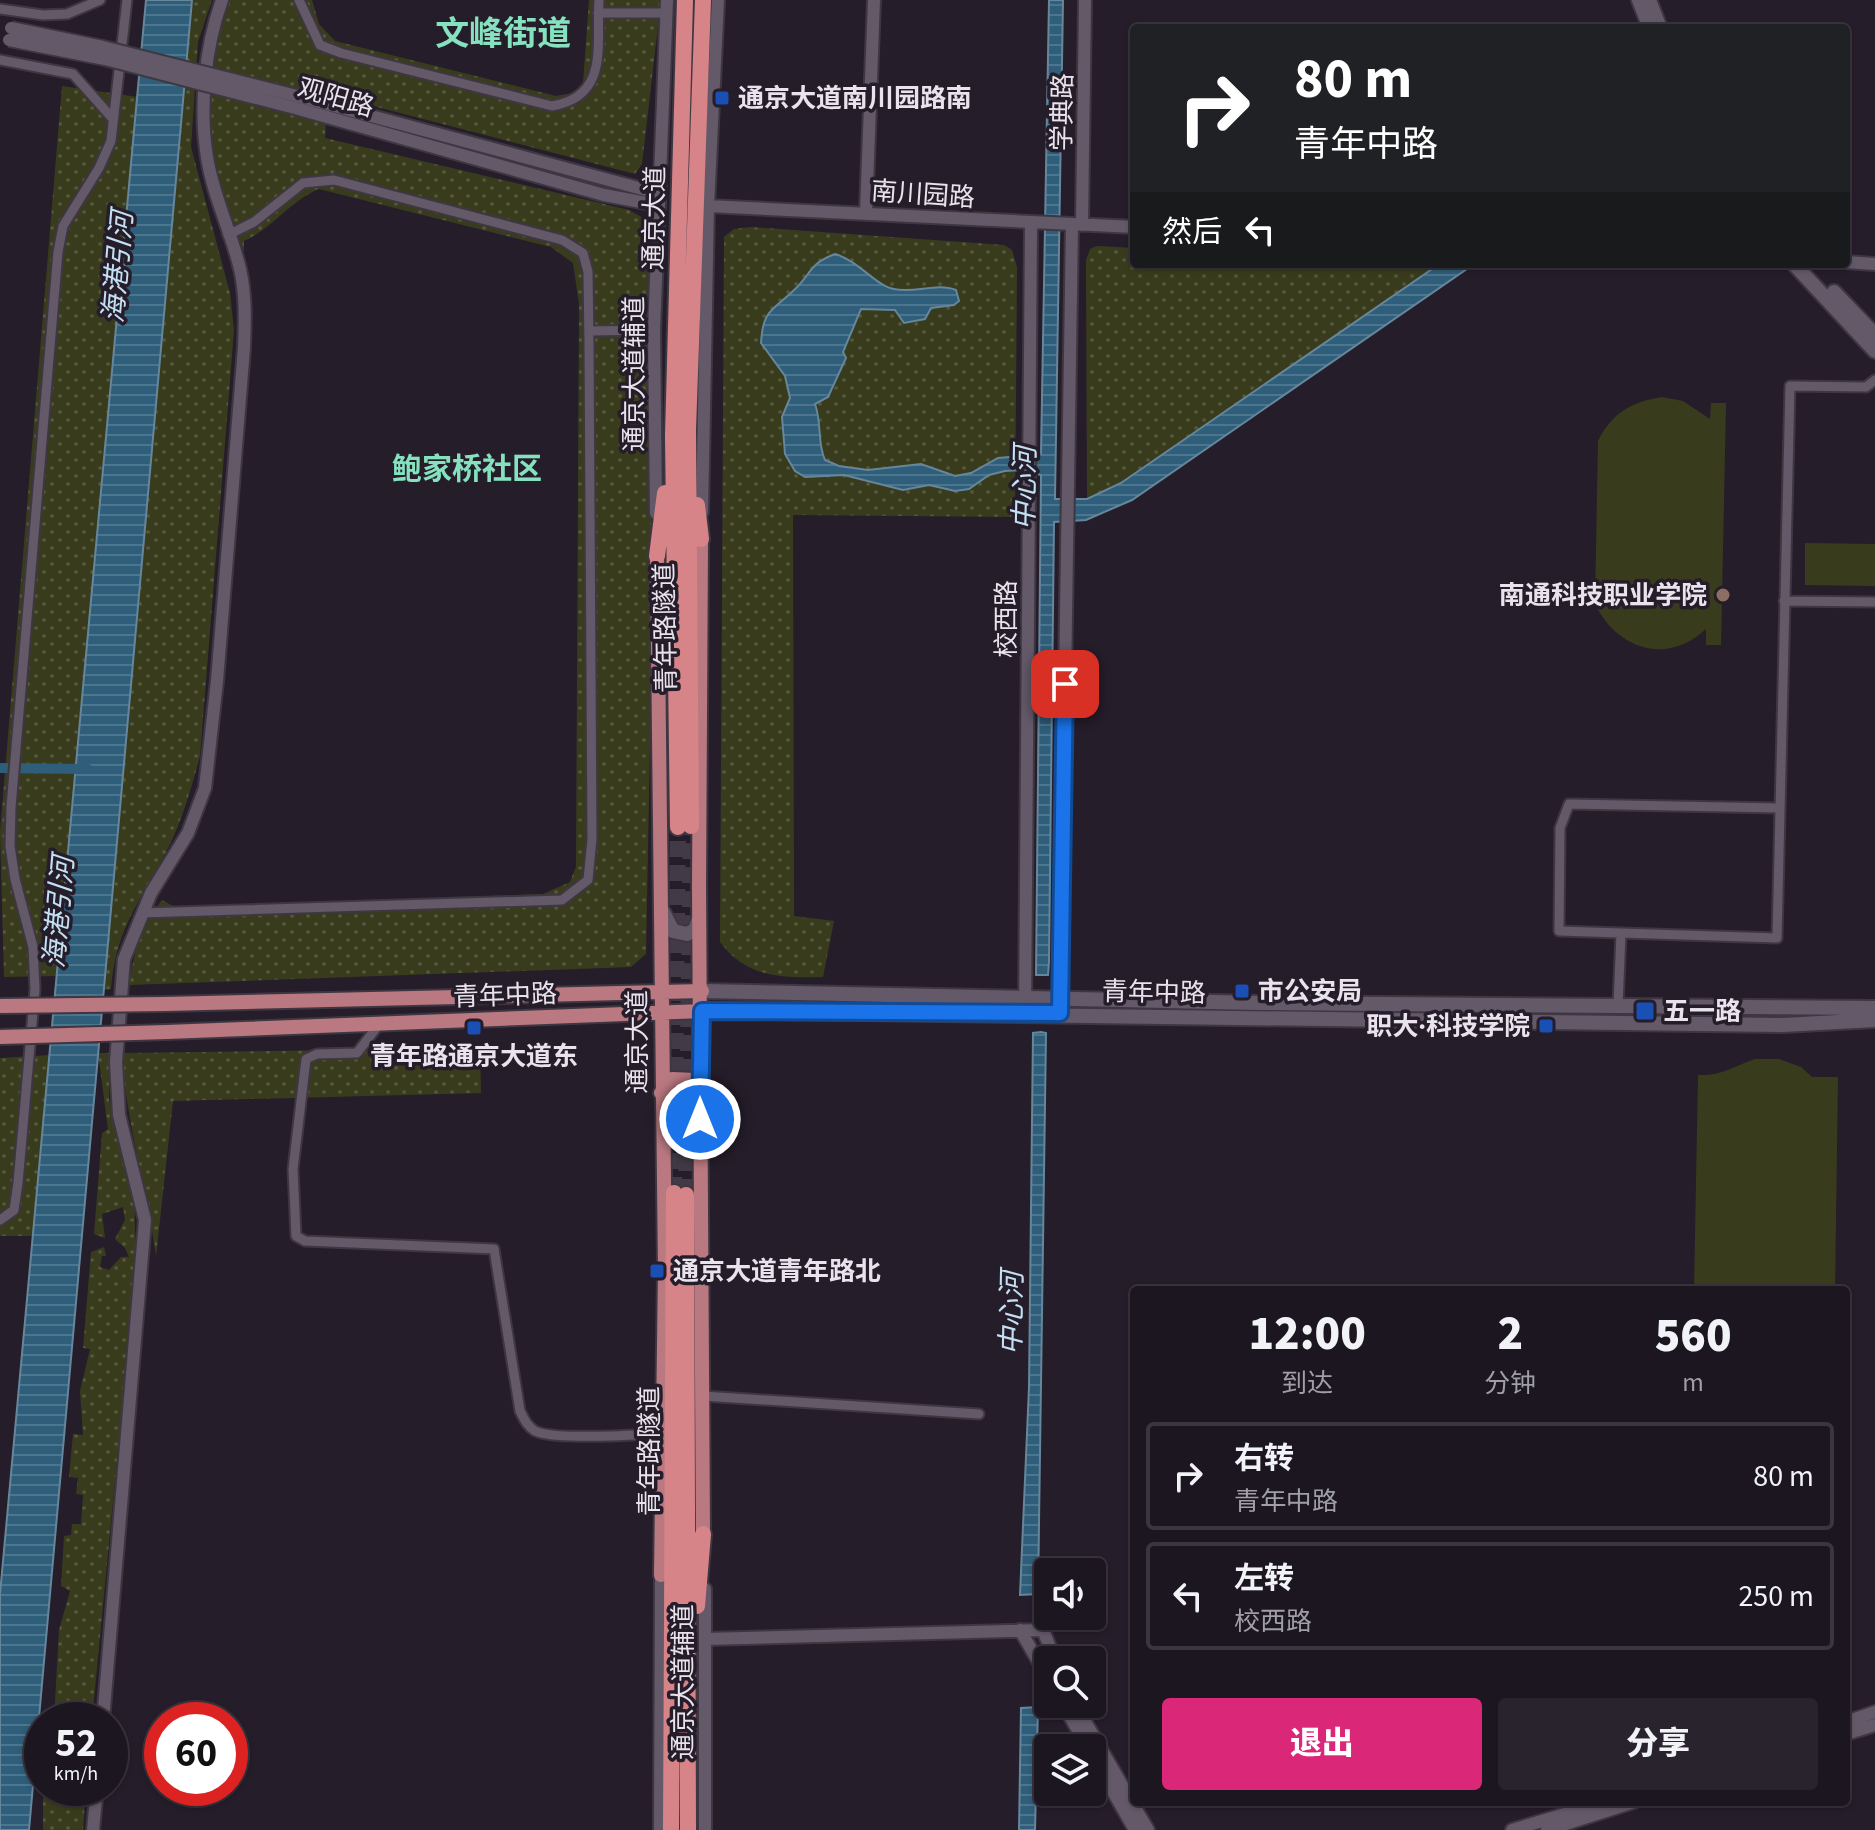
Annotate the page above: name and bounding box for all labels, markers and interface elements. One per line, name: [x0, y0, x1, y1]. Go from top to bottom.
district label: 文峰街道: [435, 10, 571, 59]
text: 80 m: [1294, 40, 1412, 119]
icon: right: [1162, 56, 1266, 160]
street label: 观阳路: [293, 69, 378, 126]
street label: 学典路: [1043, 73, 1082, 151]
place label: 通京大道南川园路南: [738, 80, 972, 117]
marker: 通京大道南川园路南: [713, 89, 731, 107]
text: 青年中路: [1294, 119, 1438, 170]
street label: 通京大道: [635, 166, 674, 270]
street label: 南川园路: [870, 172, 976, 217]
water label: 海港引河: [93, 205, 143, 325]
icon: left: [1238, 208, 1282, 252]
text: 然后: [1162, 211, 1222, 254]
street label: 通京大道辅道: [616, 296, 653, 452]
water label: 中心河: [1004, 441, 1046, 530]
district label: 鲍家桥社区: [392, 448, 542, 491]
street label: 青年路隧道: [646, 563, 685, 693]
place label: 南通科技职业学院: [1499, 577, 1707, 614]
street label: 校西路: [988, 580, 1025, 658]
marker: 南通科技职业学院: [1714, 586, 1732, 604]
pin: [1031, 650, 1099, 718]
icon: arrive: [1043, 662, 1087, 706]
water label: 海港引河: [34, 850, 84, 970]
street label: 青年中路: [1102, 973, 1206, 1012]
place label: 市公安局: [1258, 973, 1362, 1010]
street label: 青年中路: [452, 975, 558, 1016]
marker: 市公安局: [1233, 982, 1251, 1000]
street label: 通京大道: [619, 990, 656, 1094]
place label: 五一路: [1663, 993, 1741, 1030]
marker: 五一路: [1634, 1000, 1656, 1022]
place label: 职大·科技学院: [1366, 1008, 1530, 1045]
marker: 职大·科技学院: [1537, 1017, 1555, 1035]
marker: 青年路通京大道东: [465, 1019, 483, 1037]
place label: 青年路通京大道东: [370, 1038, 578, 1075]
position arrow: [658, 1077, 742, 1161]
place label: 通京大道青年路北: [673, 1253, 881, 1290]
marker: 通京大道青年路北: [648, 1262, 666, 1280]
water label: 中心河: [991, 1266, 1033, 1355]
text: 12:00: [1248, 1300, 1366, 1368]
text: 2: [1497, 1300, 1523, 1368]
text: 560: [1655, 1302, 1732, 1370]
text: m: [1682, 1364, 1704, 1401]
text: 到达: [1281, 1365, 1333, 1402]
text: 分钟: [1484, 1365, 1536, 1402]
street label: 青年路隧道: [631, 1386, 668, 1516]
text: 右转: [1234, 1437, 1294, 1480]
icon: right: [1166, 1454, 1210, 1498]
text: 80 m: [1753, 1455, 1814, 1498]
text: 青年中路: [1234, 1483, 1338, 1520]
text: 左转: [1234, 1557, 1294, 1600]
map controls: [1034, 1558, 1106, 1806]
button: sound: [1034, 1558, 1106, 1630]
icon: left: [1166, 1574, 1210, 1618]
text: 250 m: [1738, 1575, 1814, 1618]
text: 校西路: [1234, 1603, 1312, 1640]
street label: 通京大道辅道: [665, 1604, 702, 1760]
button: search: [1034, 1646, 1106, 1718]
button: 退出: [1162, 1698, 1482, 1790]
button: 分享: [1498, 1698, 1818, 1790]
speed limit sign: 60: [144, 1702, 248, 1806]
text: 52: [55, 1715, 97, 1772]
button: layers: [1034, 1734, 1106, 1806]
text: km/h: [54, 1760, 98, 1788]

